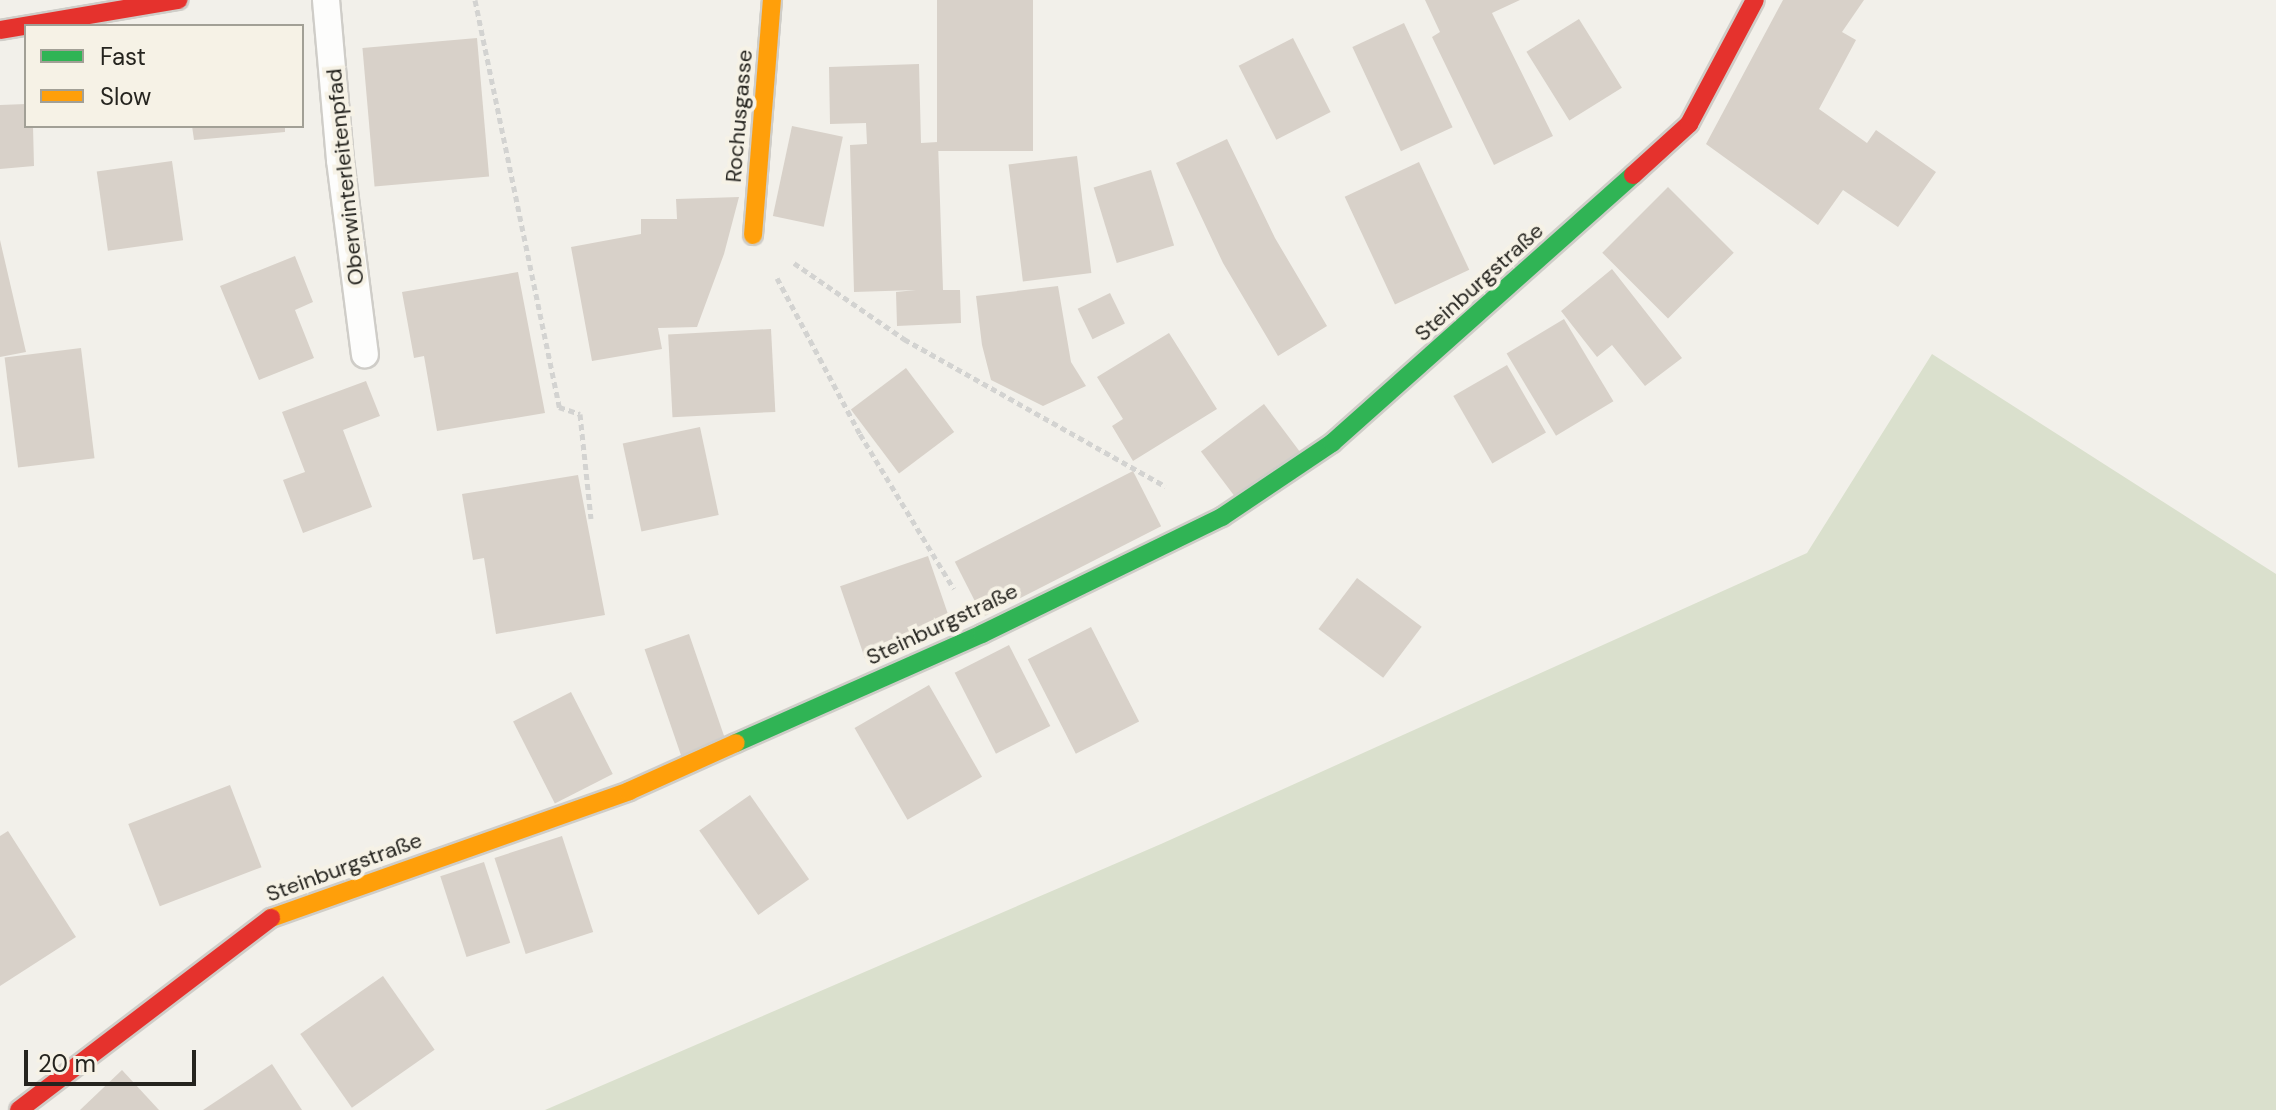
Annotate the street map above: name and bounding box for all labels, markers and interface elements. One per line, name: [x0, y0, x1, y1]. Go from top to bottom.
legend: [24, 24, 304, 128]
text: Fast: [100, 41, 146, 72]
street label: Rochusgasse: [720, 49, 758, 183]
street label: Oberwinterleitenpfad: [320, 67, 370, 287]
text: Slow: [100, 81, 151, 112]
street label: Steinburgstraße: [1409, 217, 1549, 347]
street label: Steinburgstraße: [862, 577, 1022, 671]
street label: Steinburgstraße: [262, 827, 426, 907]
scale bar: [28, 1034, 200, 1084]
text: 20 m: [38, 1048, 96, 1079]

